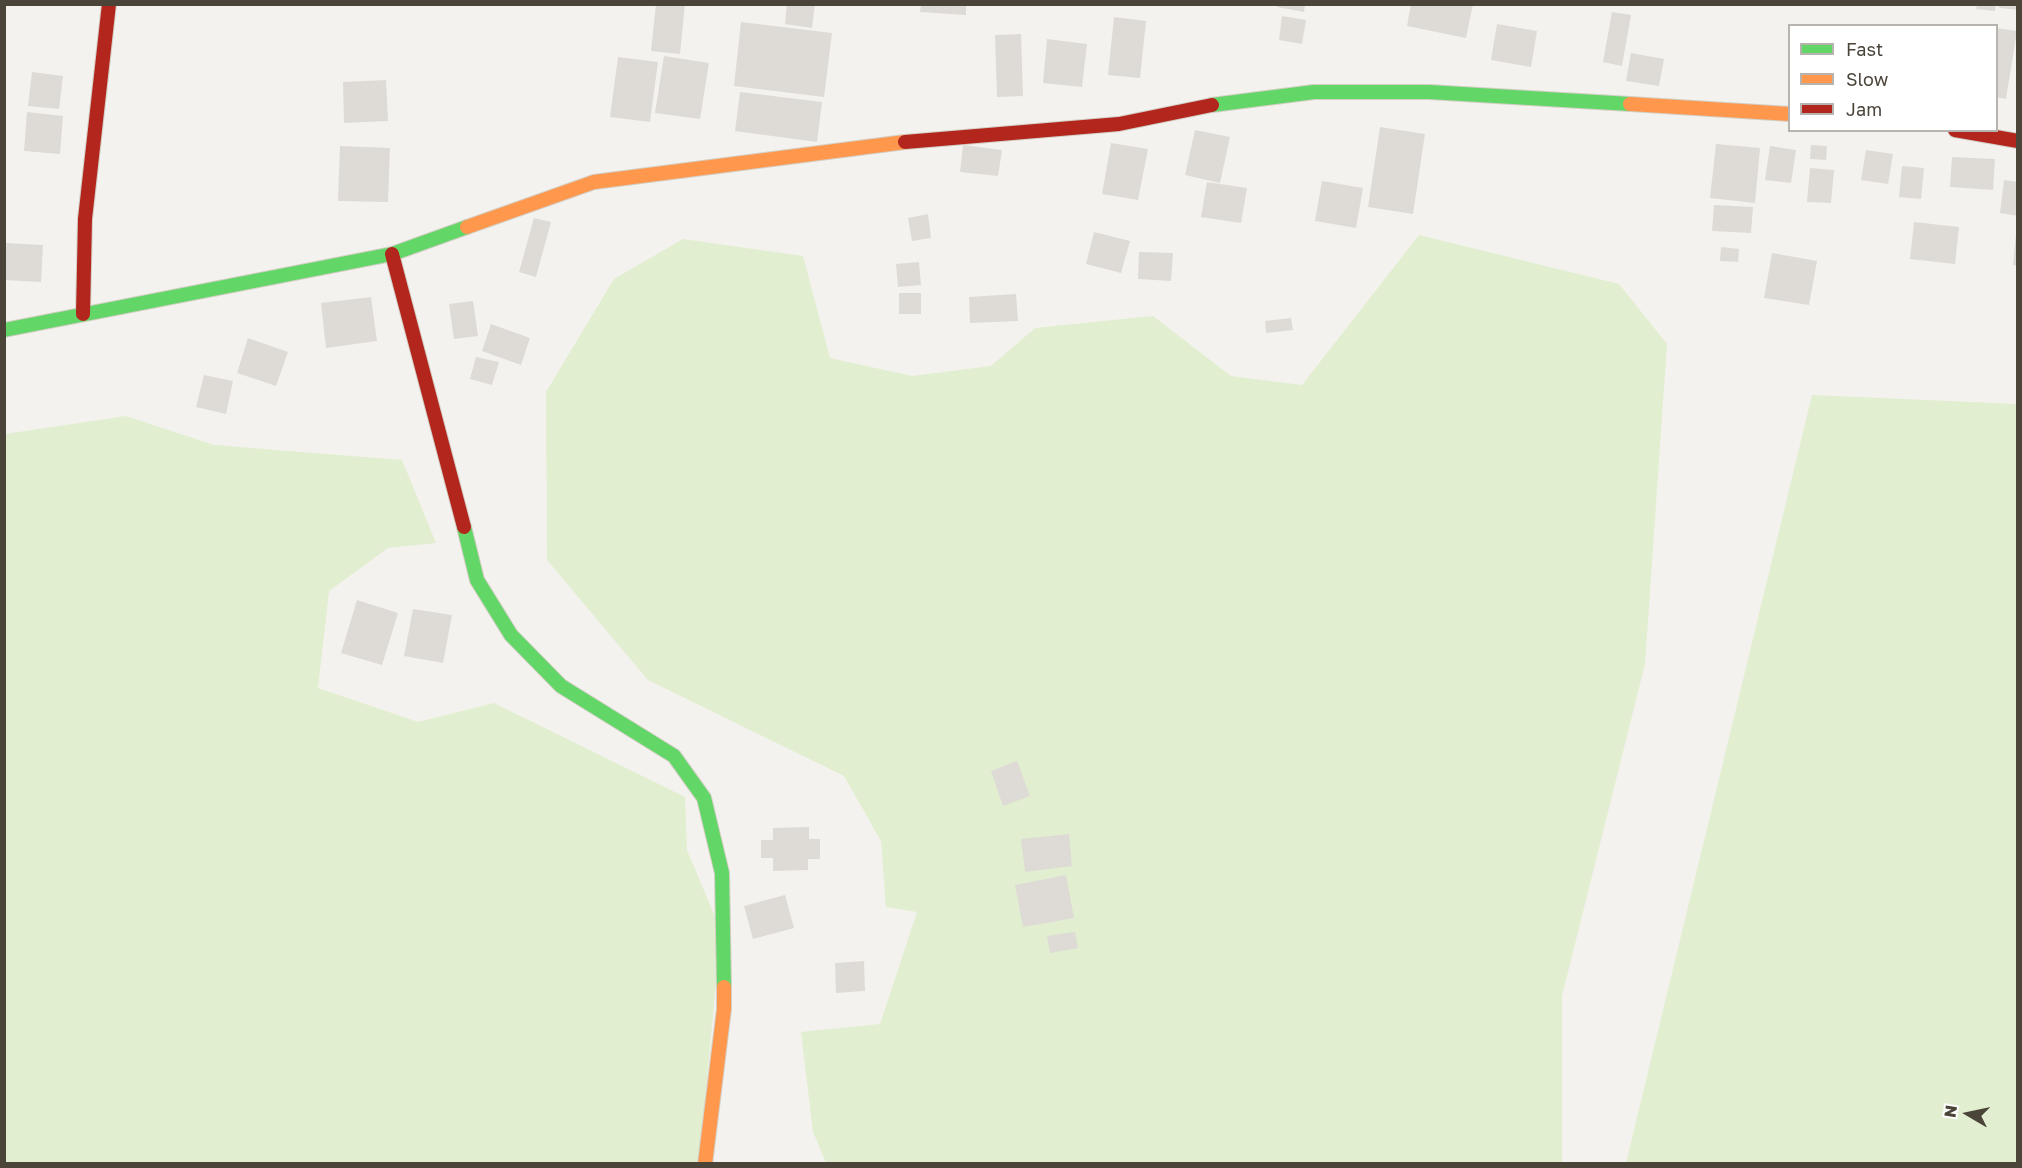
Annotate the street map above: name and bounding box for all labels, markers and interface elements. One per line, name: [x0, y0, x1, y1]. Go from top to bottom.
legend: [1788, 24, 1998, 132]
text: Fast: [1846, 38, 1883, 60]
text: Slow: [1846, 68, 1888, 90]
text: Jam: [1846, 98, 1882, 120]
north arrow: [1938, 1084, 1998, 1144]
text: N: [1939, 1104, 1961, 1119]

